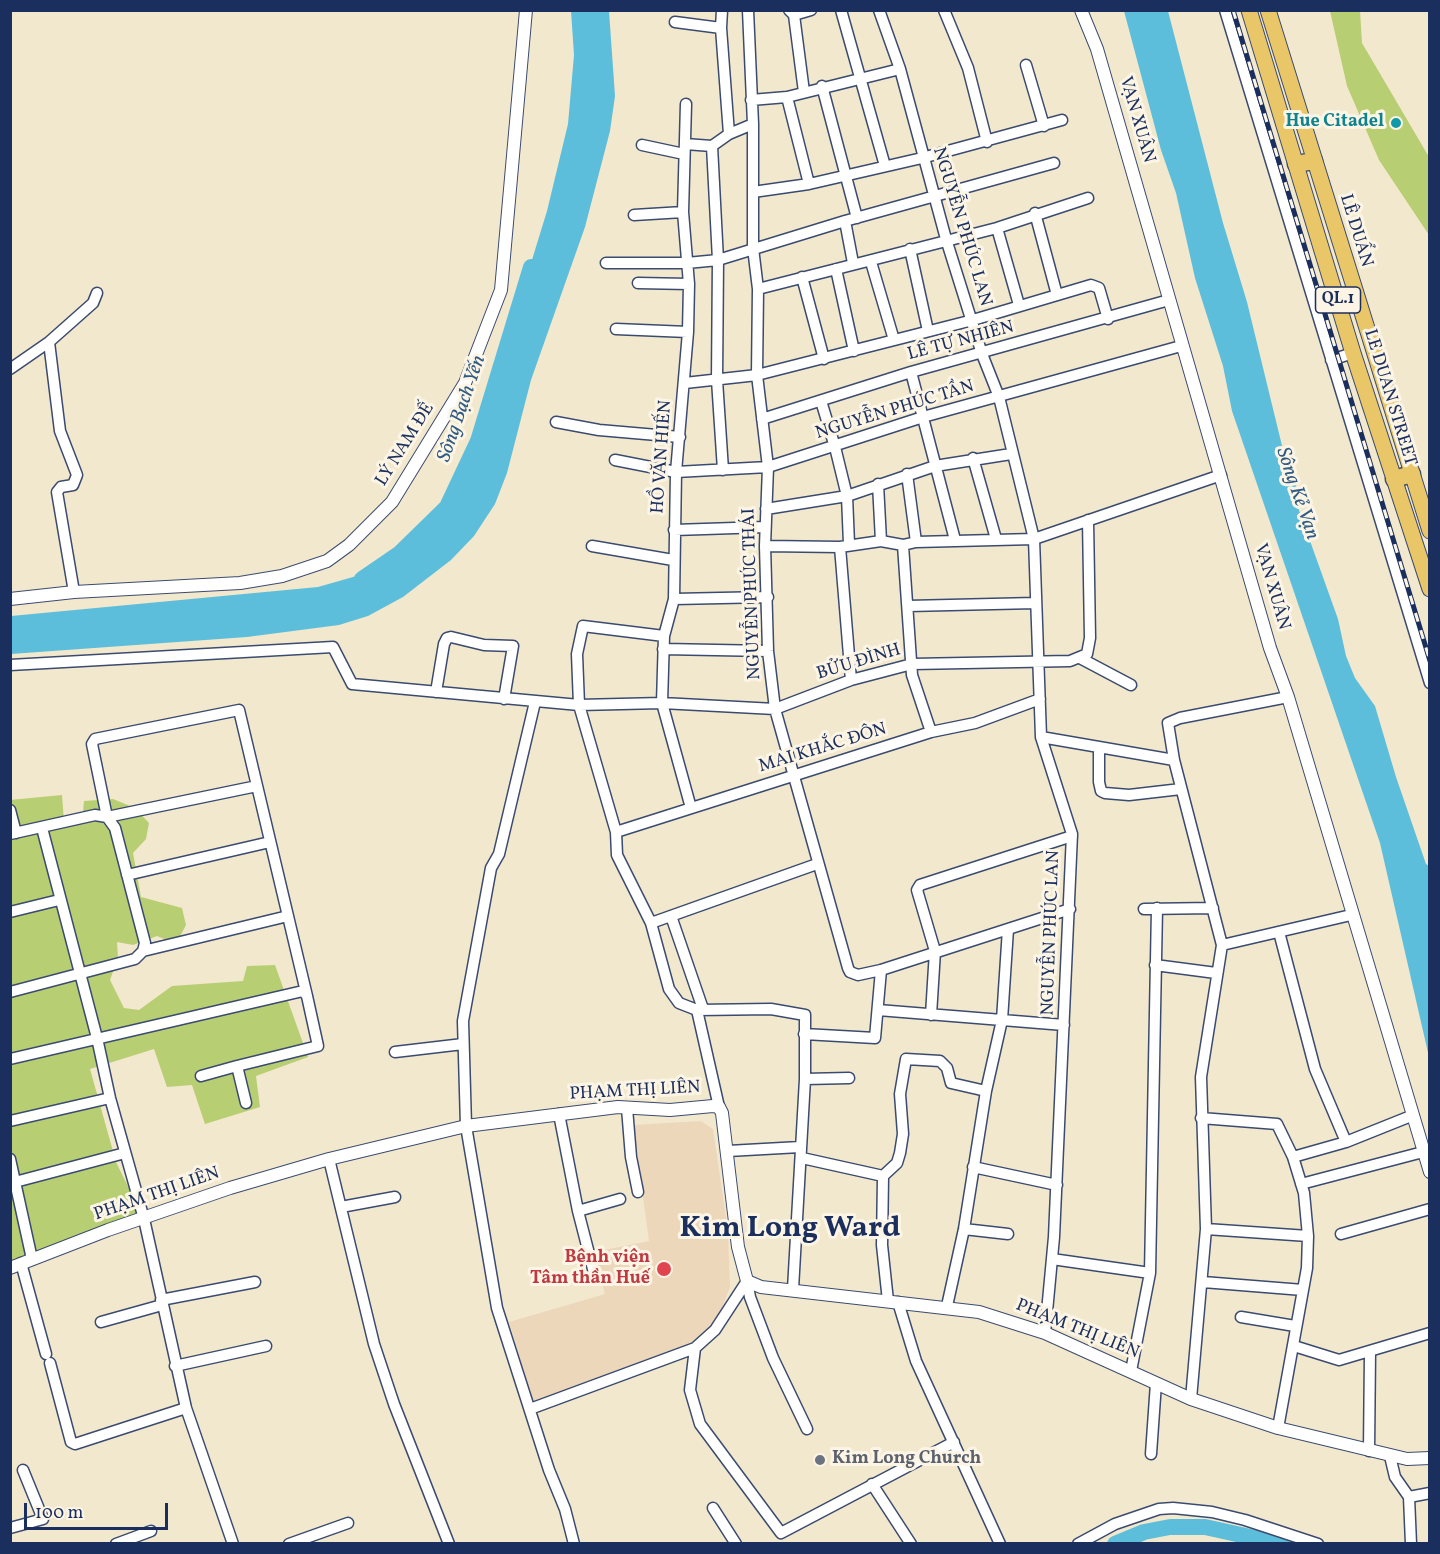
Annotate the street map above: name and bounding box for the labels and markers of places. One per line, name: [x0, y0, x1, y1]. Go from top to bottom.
place label: Hue Citadel: [1285, 112, 1384, 134]
marker: Hue Citadel: [1389, 116, 1403, 130]
place label: Bệnh viện Tâm thần Huế: [530, 1248, 650, 1290]
marker: Bệnh viện Tâm thần Huế: [655, 1260, 673, 1278]
place label: Kim Long Church: [832, 1449, 981, 1471]
marker: Kim Long Church: [813, 1453, 827, 1467]

